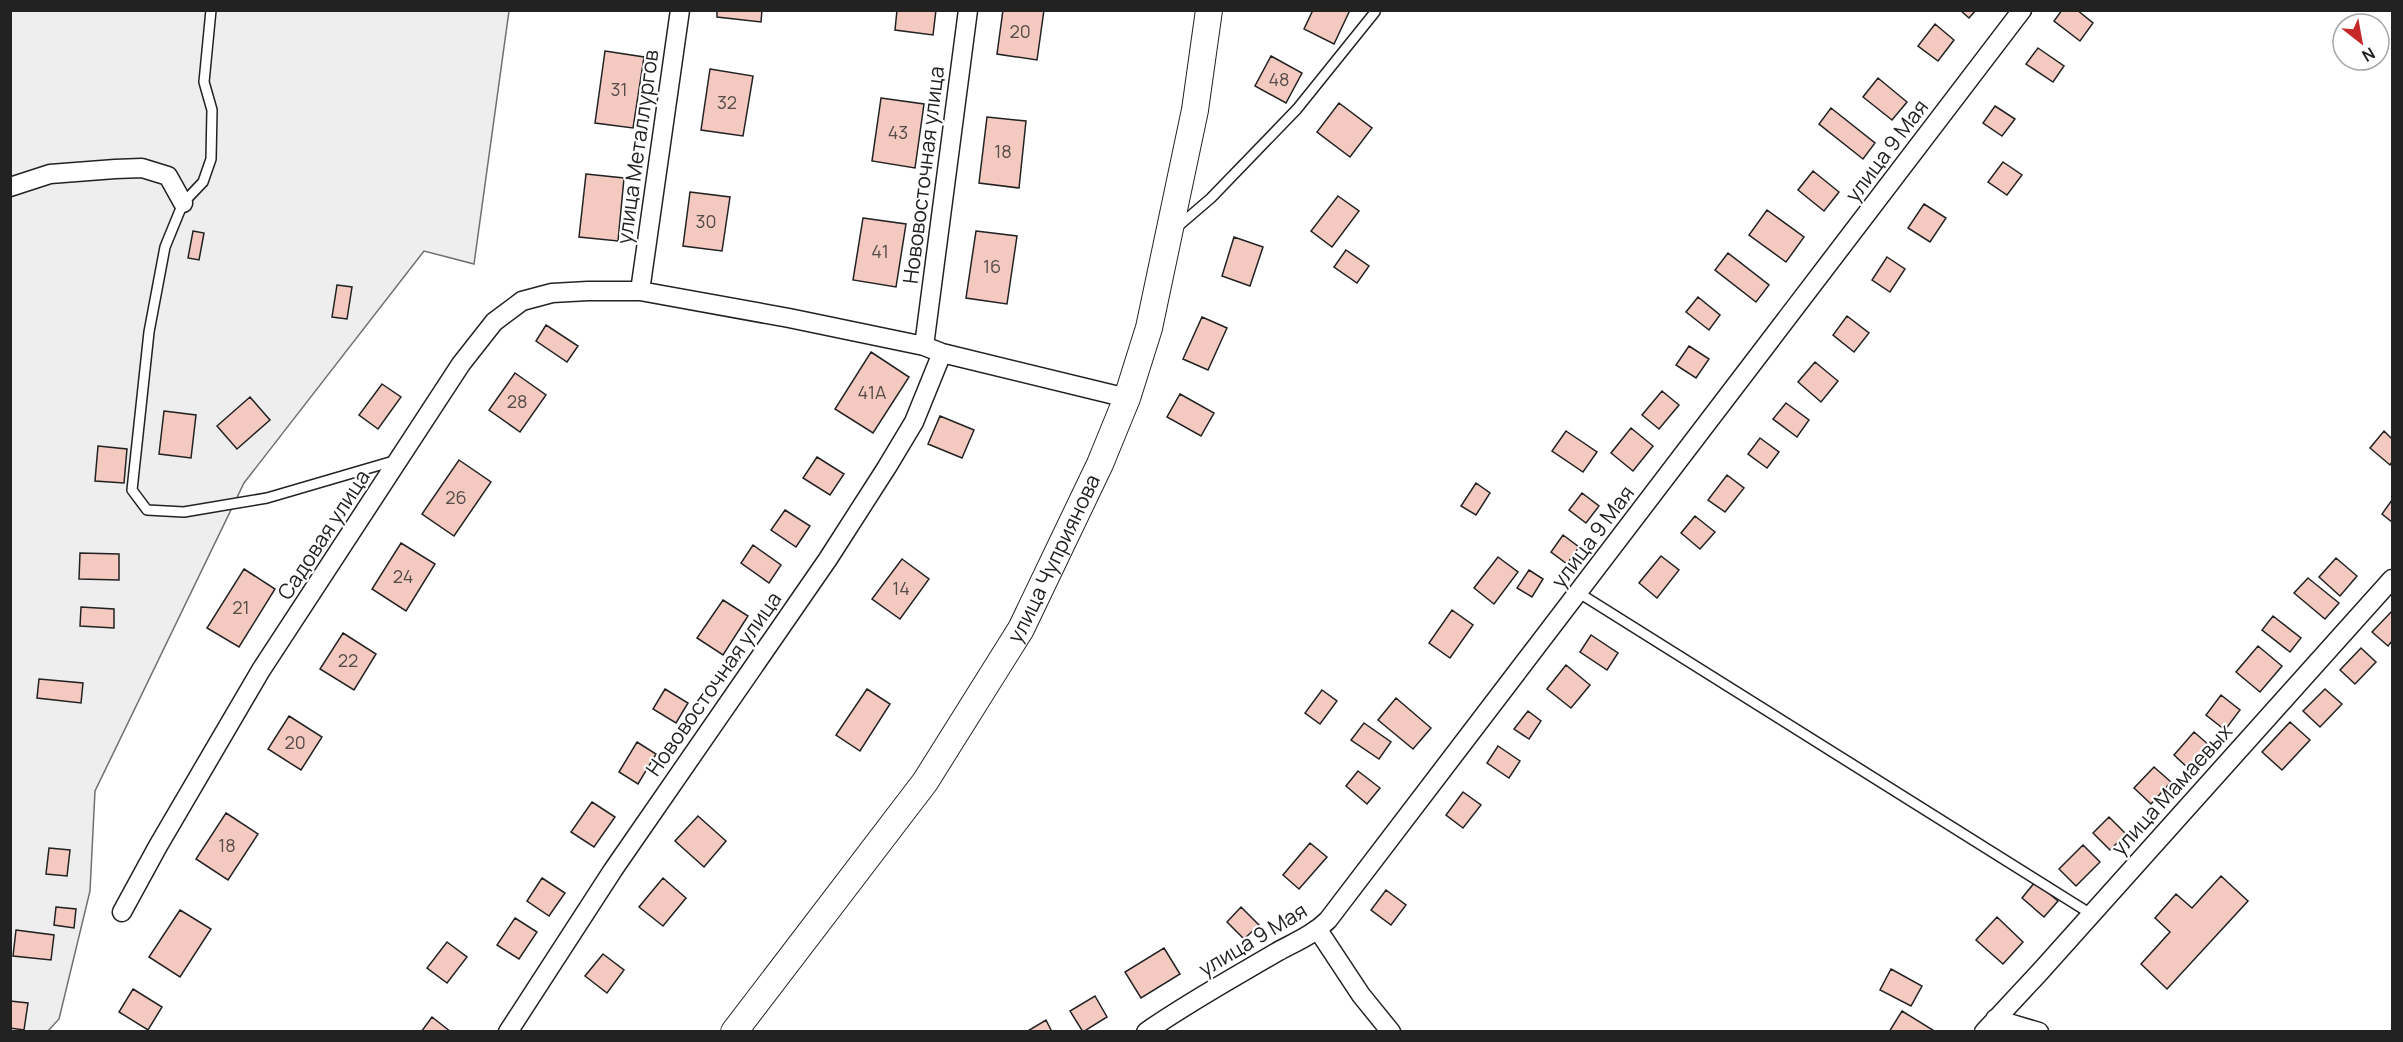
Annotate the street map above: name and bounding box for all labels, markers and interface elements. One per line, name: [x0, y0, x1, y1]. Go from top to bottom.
north arrow: [2331, 12, 2391, 72]
house number: 20: [1009, 19, 1031, 43]
text: N: [2358, 42, 2379, 67]
street label: улица Металлургов: [610, 48, 665, 246]
street label: Нововосточная улица: [896, 65, 950, 285]
house number: 48: [1268, 67, 1290, 91]
house number: 31: [611, 77, 627, 101]
house number: 32: [717, 90, 737, 114]
street label: улица 9 Мая: [1838, 93, 1934, 207]
house number: 43: [888, 120, 908, 144]
house number: 18: [994, 139, 1012, 163]
house number: 30: [696, 209, 716, 233]
house number: 41: [871, 239, 889, 263]
house number: 16: [983, 254, 1001, 278]
house number: 41А: [857, 380, 887, 404]
house number: 28: [507, 389, 527, 413]
street label: Садовая улица: [271, 464, 376, 605]
street label: улица Чуприянова: [1001, 469, 1106, 648]
street label: улица 9 Мая: [1544, 479, 1640, 593]
house number: 26: [445, 485, 467, 509]
house number: 24: [393, 564, 413, 588]
house number: 14: [892, 576, 910, 600]
street label: Нововосточная улица: [639, 586, 787, 781]
house number: 21: [232, 595, 250, 619]
house number: 22: [338, 648, 358, 672]
street label: улица Мамаевых: [2105, 718, 2238, 861]
house number: 20: [284, 730, 306, 754]
house number: 18: [218, 833, 236, 857]
street label: улица 9 Мая: [1193, 896, 1312, 982]

